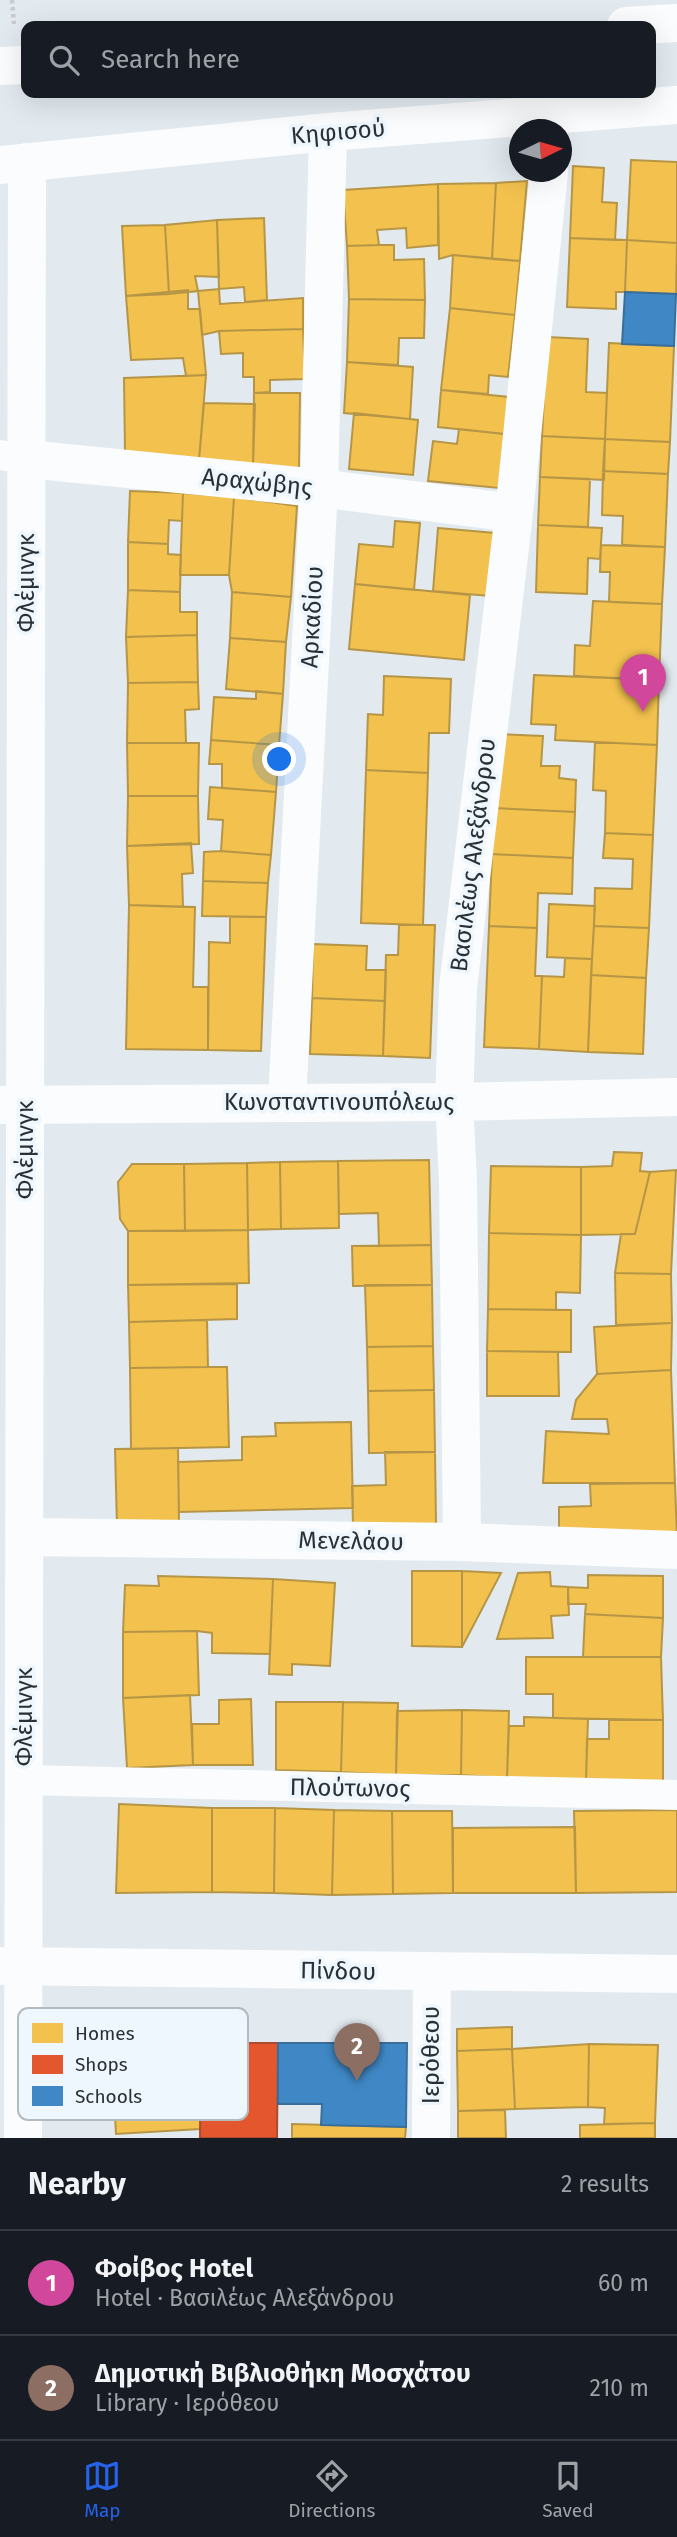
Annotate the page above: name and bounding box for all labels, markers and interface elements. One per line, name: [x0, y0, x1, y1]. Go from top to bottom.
search box: [21, 21, 656, 98]
icon: search: [45, 41, 83, 79]
text: Search here: [101, 44, 240, 75]
street label: Κηφισού: [290, 114, 386, 150]
north arrow: [509, 119, 572, 182]
street label: Αραχώβης: [200, 462, 314, 502]
street label: Φλέμινγκ: [12, 533, 40, 632]
street label: Αρκαδίου: [295, 565, 329, 669]
pin: 1: [620, 654, 666, 712]
street label: Βασιλέως Αλεξάνδρου: [445, 737, 501, 973]
your location: [262, 742, 296, 776]
street label: Κωνσταντινουπόλεως: [224, 1088, 454, 1116]
street label: Φλέμινγκ: [11, 1100, 39, 1199]
street label: Μενελάου: [298, 1526, 404, 1556]
street label: Φλέμινγκ: [10, 1667, 38, 1766]
street label: Πλούτωνος: [289, 1773, 411, 1803]
street label: Πίνδου: [300, 1956, 376, 1986]
street label: Ιερόθεου: [417, 2006, 445, 2104]
legend: [18, 2008, 248, 2120]
text: Homes: [75, 2022, 135, 2045]
pin: 2: [334, 2023, 380, 2081]
text: Shops: [75, 2053, 128, 2076]
text: Schools: [75, 2085, 142, 2108]
text: Nearby: [28, 2166, 126, 2202]
text: 2 results: [561, 2170, 649, 2198]
text: Φοίβος Hotel: [95, 2253, 253, 2284]
text: 1: [46, 2269, 56, 2297]
text: 60 m: [598, 2269, 649, 2297]
text: Hotel · Βασιλέως Αλεξάνδρου: [95, 2284, 394, 2312]
text: Δημοτική Βιβλιοθήκη Μοσχάτου: [95, 2358, 471, 2389]
text: 2: [45, 2374, 57, 2402]
text: 210 m: [590, 2374, 649, 2402]
text: Library · Ιερόθεου: [95, 2389, 279, 2417]
tab: Map: [83, 2457, 121, 2522]
tab: Directions: [288, 2457, 375, 2522]
tab: Saved: [542, 2457, 594, 2522]

